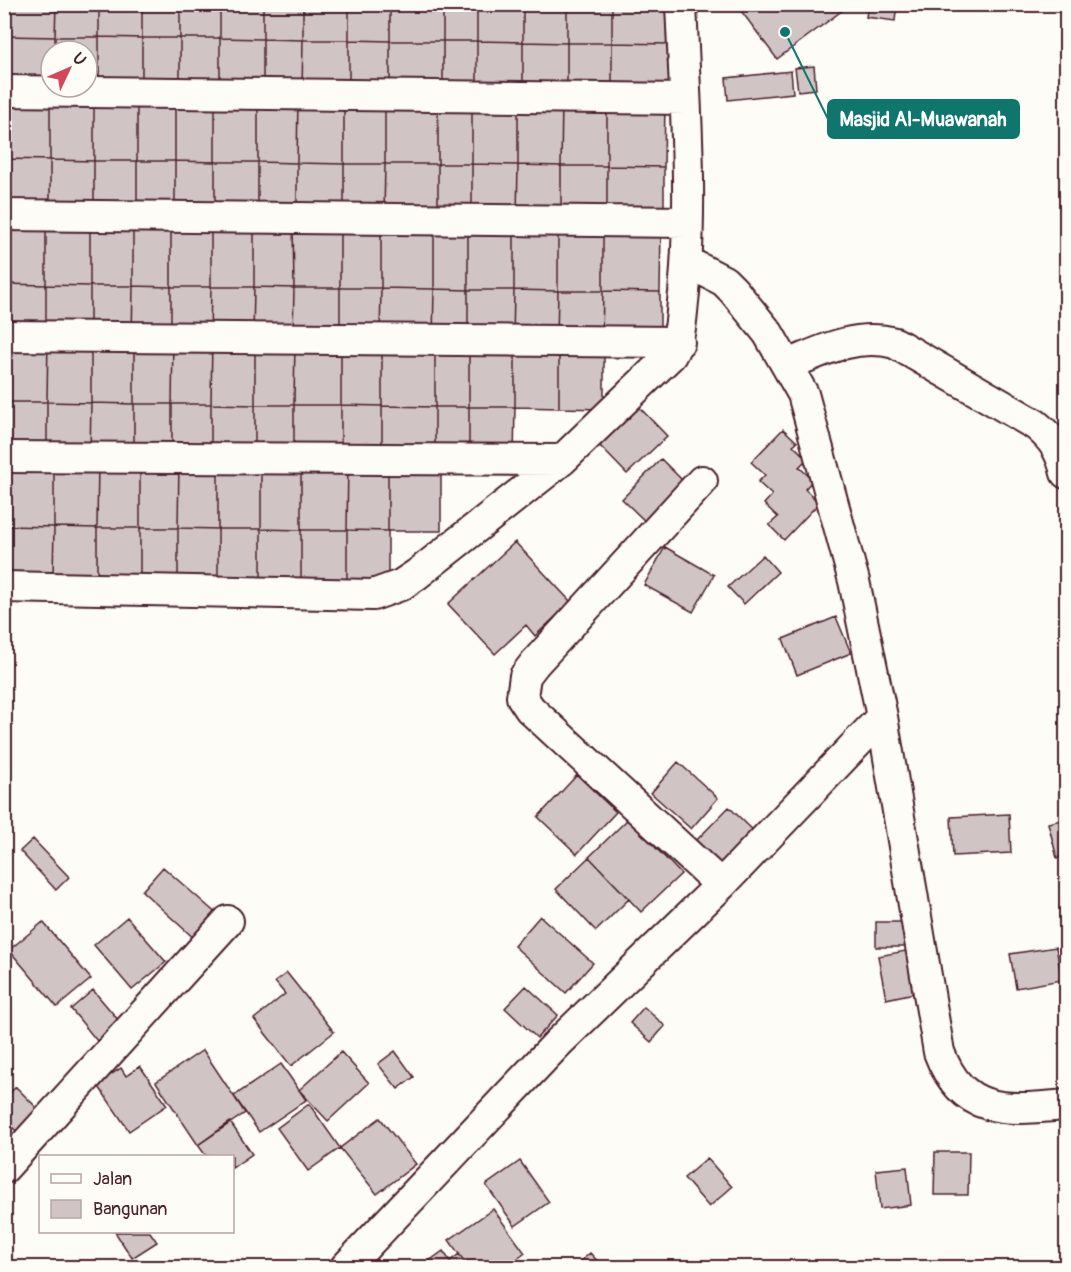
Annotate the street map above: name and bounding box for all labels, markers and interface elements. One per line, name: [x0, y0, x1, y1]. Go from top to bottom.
north arrow: [39, 39, 99, 99]
text: U: [68, 49, 90, 70]
callout: Masjid Al-Muawanah: [828, 100, 1019, 138]
text: Masjid Al-Muawanah: [839, 107, 1007, 132]
legend: [39, 1155, 234, 1233]
text: Jalan: [93, 1168, 132, 1191]
text: Bangunan: [93, 1198, 168, 1221]

